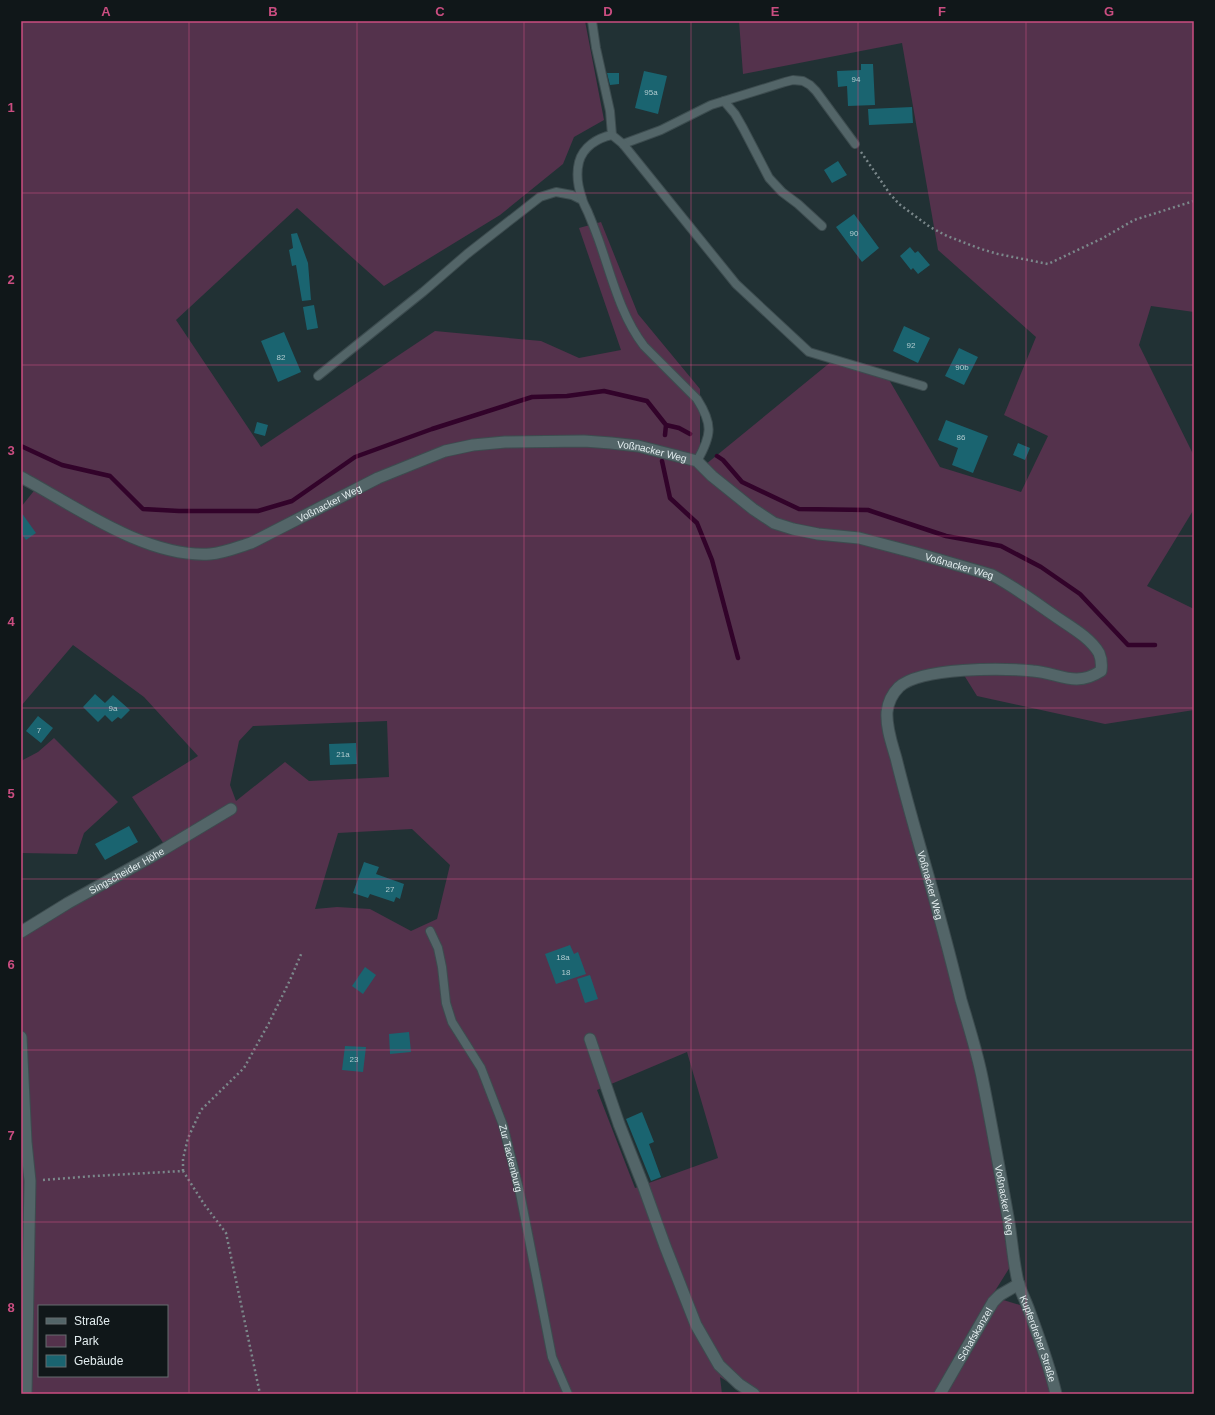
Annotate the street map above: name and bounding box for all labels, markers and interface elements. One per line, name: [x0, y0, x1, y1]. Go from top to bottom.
text: A: [101, 4, 111, 19]
text: B: [268, 4, 278, 19]
text: C: [435, 4, 445, 19]
text: D: [603, 4, 613, 19]
text: E: [771, 4, 780, 19]
text: F: [938, 4, 946, 19]
text: G: [1104, 4, 1114, 19]
house number: 94: [852, 75, 861, 84]
house number: 95a: [644, 88, 658, 97]
text: 1: [7, 100, 15, 115]
house number: 90: [850, 229, 859, 238]
text: 2: [7, 272, 15, 287]
house number: 92: [907, 341, 916, 350]
house number: 82: [277, 353, 286, 362]
house number: 90b: [955, 363, 969, 372]
house number: 86: [957, 433, 966, 442]
street label: Voßnacker Weg: [617, 439, 688, 464]
text: 3: [7, 443, 15, 458]
street label: Voßnacker Weg: [295, 482, 363, 525]
street label: Voßnacker Weg: [924, 551, 995, 581]
text: 4: [7, 614, 15, 629]
house number: 9a: [109, 704, 118, 713]
house number: 7: [37, 726, 42, 735]
house number: 21a: [336, 750, 350, 759]
text: 5: [7, 786, 15, 801]
street label: Singscheider Höhe: [87, 845, 167, 896]
street label: Voßnacker Weg: [915, 849, 945, 921]
house number: 27: [386, 885, 395, 894]
house number: 18a: [556, 953, 570, 962]
text: 6: [7, 957, 15, 972]
house number: 18: [562, 968, 571, 977]
house number: 23: [350, 1055, 359, 1064]
street label: Zur Tackenburg: [497, 1123, 525, 1193]
text: 7: [7, 1128, 15, 1143]
street label: Voßnacker Weg: [993, 1164, 1016, 1236]
street label: Kupferdreher Straße: [1017, 1294, 1058, 1384]
text: 8: [7, 1300, 15, 1315]
legend: [38, 1305, 168, 1377]
street label: Schafskanzel: [955, 1306, 994, 1363]
text: Straße: [74, 1314, 110, 1328]
text: Park: [74, 1334, 100, 1348]
text: Gebäude: [74, 1354, 124, 1368]

